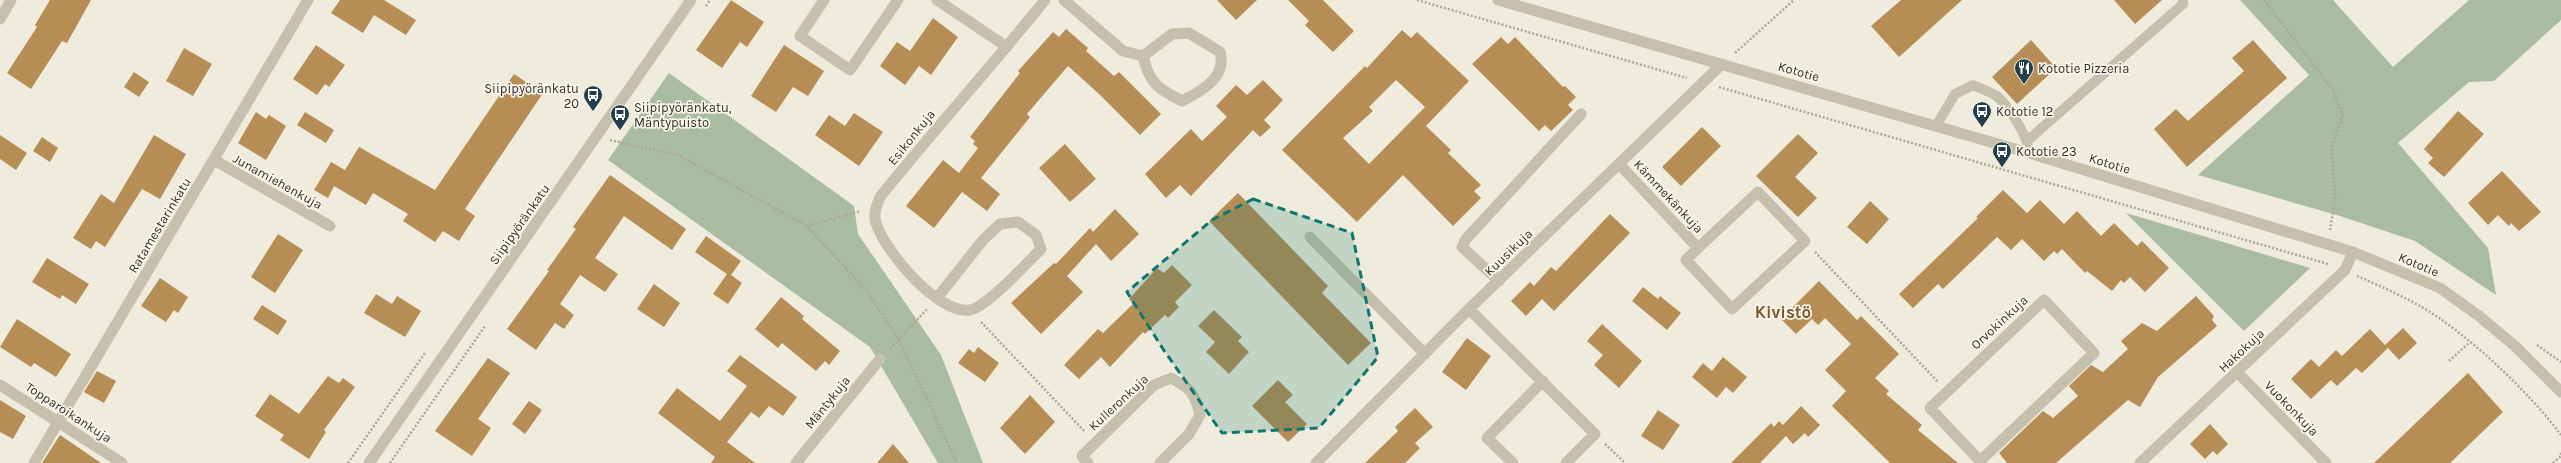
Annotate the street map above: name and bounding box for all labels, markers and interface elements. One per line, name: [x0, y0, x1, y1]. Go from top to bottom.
restaurant icon: Kototie Pizzeria: [2013, 57, 2035, 85]
street label: Kototie: [1776, 58, 1822, 85]
place label: Kototie Pizzeria: [2038, 61, 2129, 76]
place label: Siipipyöränkatu 20: [484, 81, 579, 111]
bus stop icon: Siipipyöränkatu 20: [582, 84, 604, 112]
place label: Siipipyöränkatu, Mäntypuisto: [634, 100, 732, 130]
bus stop icon: Kototie 12: [1971, 100, 1993, 128]
bus stop icon: Siipipyöränkatu, Mäntypuisto: [609, 103, 631, 131]
place label: Kototie 12: [1996, 104, 2053, 119]
street label: Esikonkuja: [885, 107, 938, 168]
bus stop icon: Kototie 23: [1991, 140, 2013, 168]
place label: Kototie 23: [2016, 144, 2077, 159]
street label: Kototie: [2087, 150, 2133, 177]
street label: Junamiehenkuja: [231, 151, 325, 212]
street label: Kämmekänkuja: [1631, 157, 1706, 236]
street label: Ratamestarinkatu: [125, 175, 194, 276]
street label: Siipipyöränkatu: [486, 181, 553, 267]
street label: Kuusikuja: [1481, 226, 1535, 279]
street label: Kototie: [2396, 249, 2442, 280]
street label: Orvokinkuja: [1968, 292, 2031, 352]
district label: Kivistö: [1755, 302, 1811, 322]
street label: Hakokuja: [2215, 326, 2267, 375]
street label: Kulleronkuja: [1086, 371, 1151, 434]
street label: Mäntykuja: [802, 373, 853, 432]
street label: Vuokonkuja: [2262, 378, 2322, 439]
street label: Topparoikankuja: [23, 379, 114, 446]

